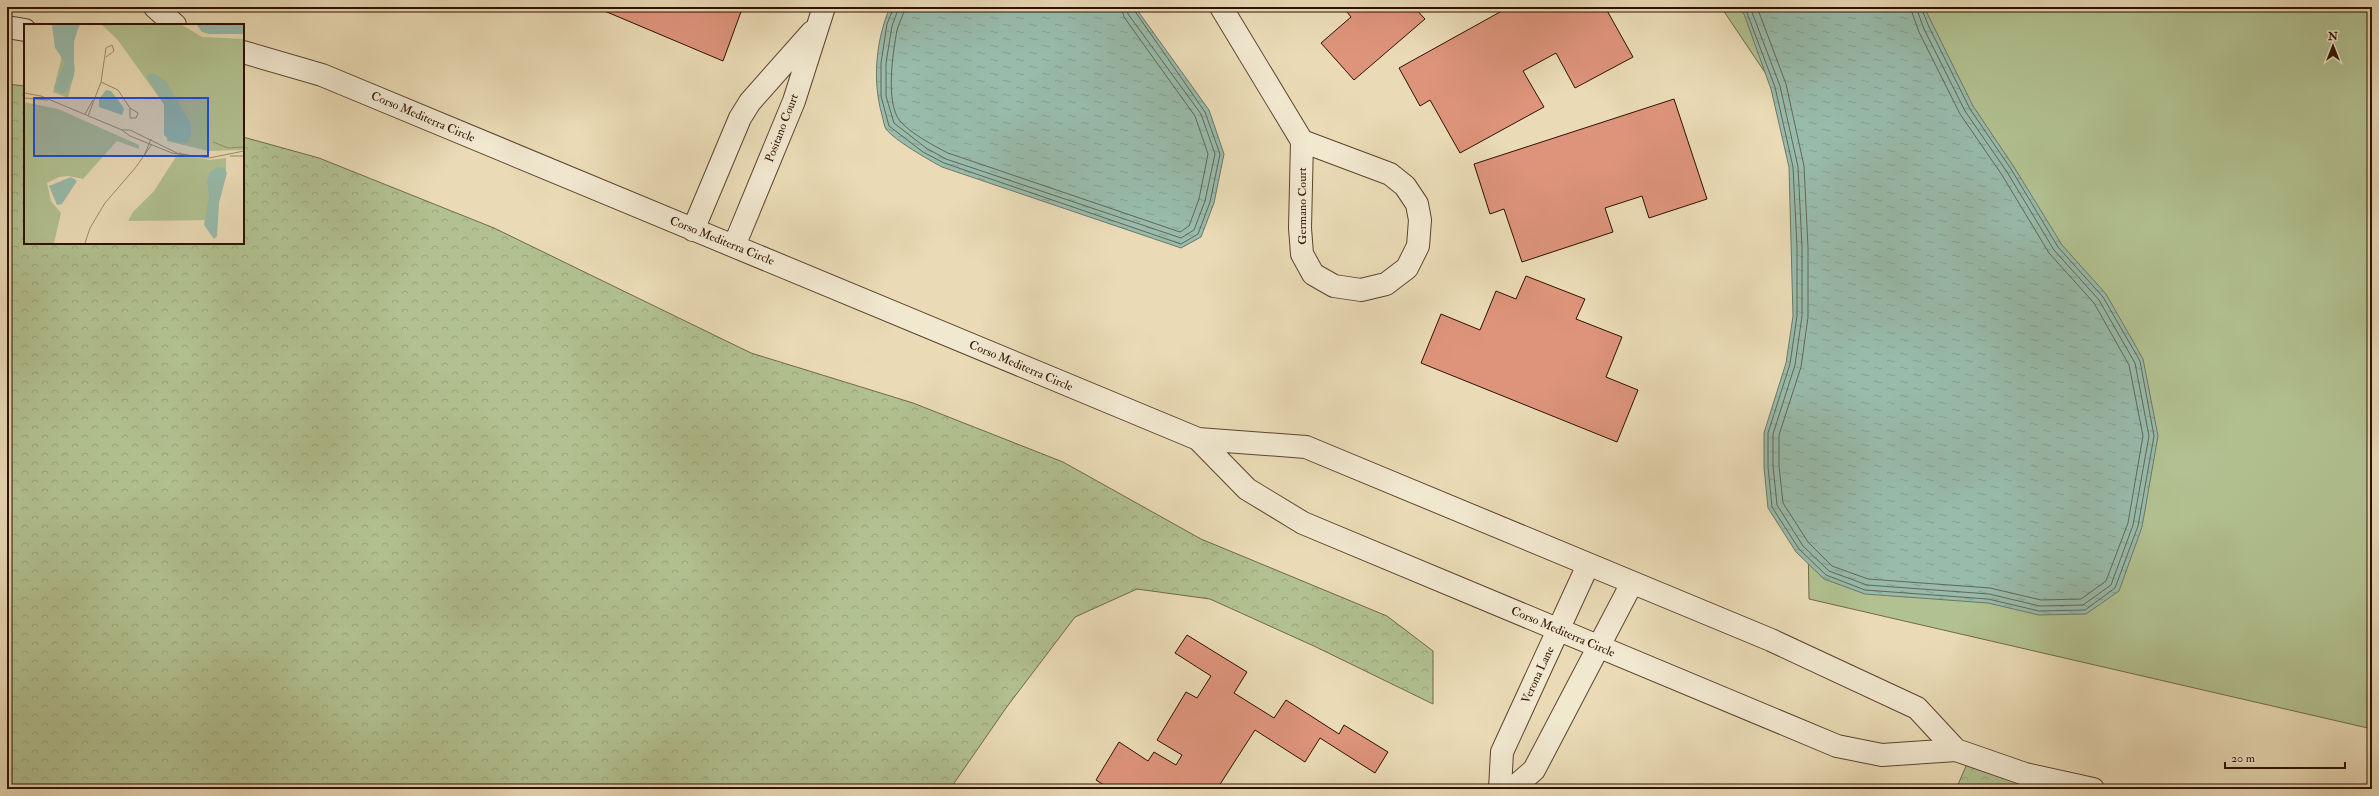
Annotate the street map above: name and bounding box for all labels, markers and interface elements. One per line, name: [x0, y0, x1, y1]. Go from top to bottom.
inset map: [24, 24, 244, 244]
north arrow: [2313, 26, 2353, 66]
text: N: [2327, 30, 2339, 43]
street label: Corso Mediterra Circle: [369, 88, 477, 146]
street label: Positano Court: [762, 92, 802, 164]
street label: Germano Court: [1295, 167, 1310, 245]
street label: Corso Mediterra Circle: [668, 213, 776, 269]
street label: Corso Mediterra Circle: [967, 337, 1075, 395]
street label: Corso Mediterra Circle: [1509, 603, 1617, 661]
street label: Verona Lane: [1518, 644, 1558, 706]
scale bar: [2225, 744, 2345, 770]
text: 20 m: [2231, 751, 2256, 766]

